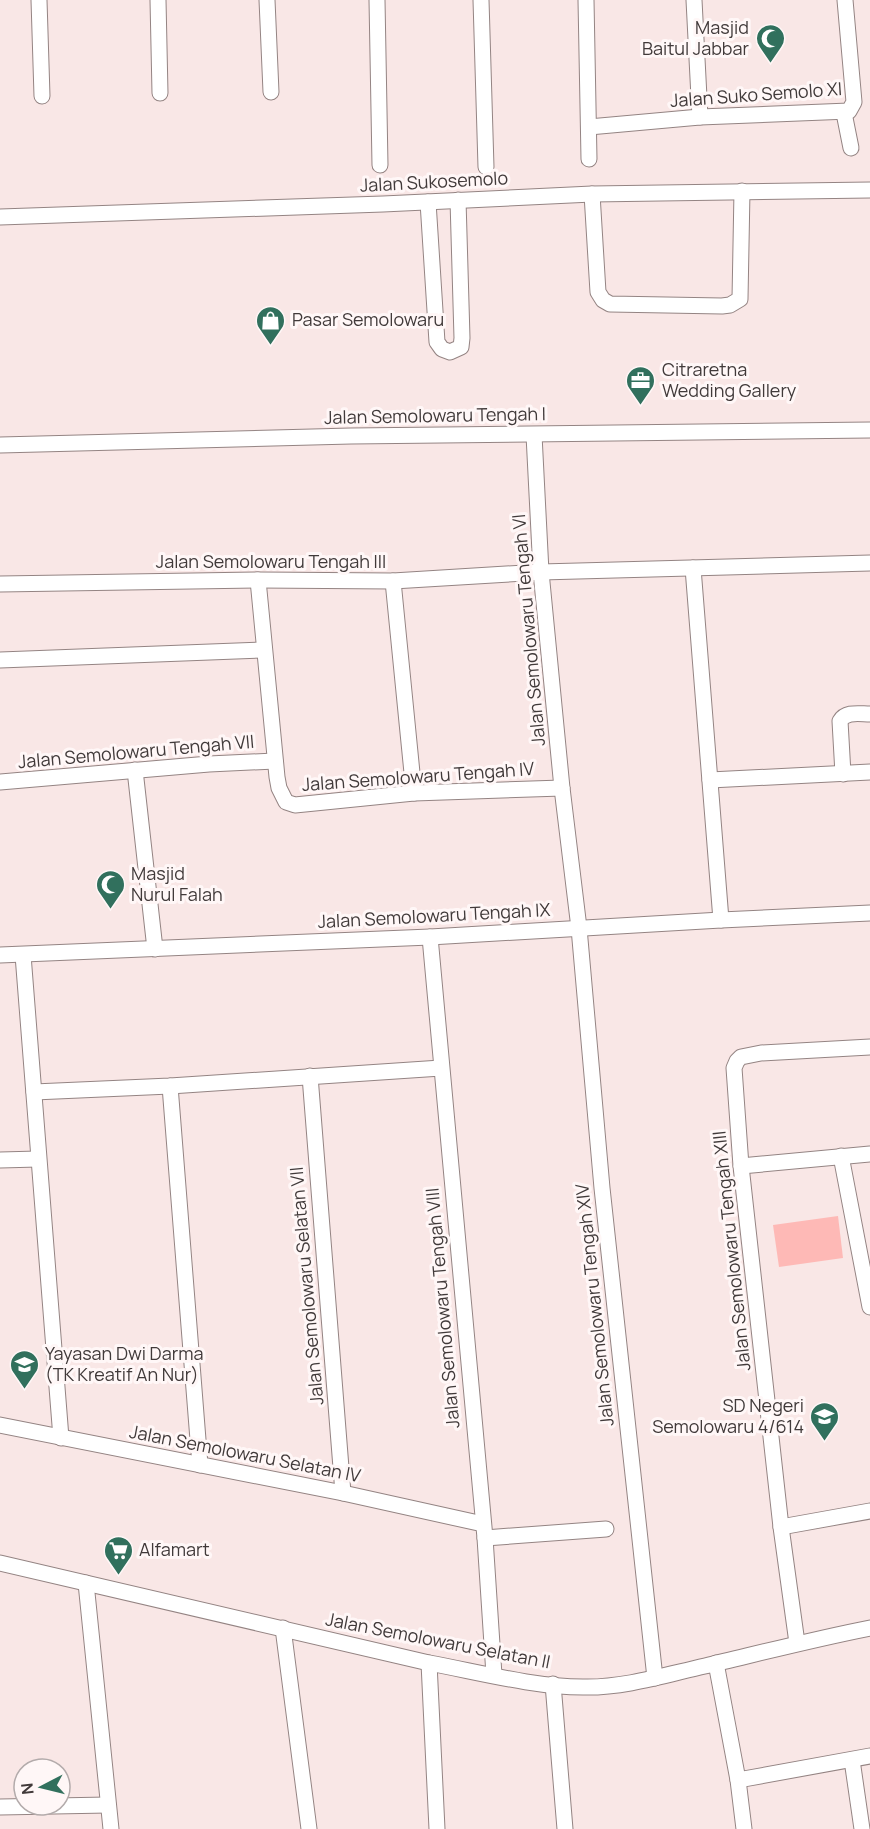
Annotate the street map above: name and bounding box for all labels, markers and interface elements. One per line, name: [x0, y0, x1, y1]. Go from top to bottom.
place label: Masjid Baitul Jabbar: [642, 15, 750, 60]
mosque icon: Masjid Baitul Jabbar: [754, 22, 786, 64]
street label: Jalan Suko Semolo XI: [669, 76, 843, 112]
street label: Jalan Sukosemolo: [359, 165, 509, 197]
shop icon: Pasar Semolowaru: [255, 304, 287, 346]
place label: Pasar Semolowaru: [292, 307, 444, 331]
place label: Citraretna Wedding Gallery: [662, 357, 797, 402]
office icon: Citraretna Wedding Gallery: [625, 364, 657, 406]
street label: Jalan Semolowaru Tengah I: [324, 401, 546, 429]
street label: Jalan Semolowaru Tengah VI: [506, 513, 550, 747]
street label: Jalan Semolowaru Tengah III: [156, 549, 386, 573]
street label: Jalan Semolowaru Tengah VII: [17, 729, 255, 773]
street label: Jalan Semolowaru Tengah IV: [301, 756, 535, 796]
place label: Masjid Nurul Falah: [131, 861, 223, 906]
mosque icon: Masjid Nurul Falah: [94, 868, 126, 910]
street label: Jalan Semolowaru Tengah IX: [317, 897, 551, 933]
street label: Jalan Semolowaru Tengah XIII: [706, 1130, 756, 1372]
street label: Jalan Semolowaru Selatan VII: [284, 1166, 328, 1406]
street label: Jalan Semolowaru Tengah XIV: [569, 1183, 619, 1428]
street label: Jalan Semolowaru Tengah VIII: [420, 1187, 464, 1429]
place label: Yayasan Dwi Darma (TK Kreatif An Nur): [45, 1341, 203, 1386]
school or university icon: Yayasan Dwi Darma (TK Kreatif An Nur): [8, 1348, 40, 1390]
place label: SD Negeri Semolowaru 4/614: [652, 1393, 804, 1438]
school or university icon: SD Negeri Semolowaru 4/614: [809, 1400, 841, 1442]
street label: Jalan Semolowaru Selatan IV: [128, 1419, 363, 1487]
supermarket icon: Alfamart: [102, 1534, 134, 1576]
place label: Alfamart: [139, 1537, 210, 1561]
street label: Jalan Semolowaru Selatan II: [324, 1606, 553, 1674]
north arrow: [12, 1757, 72, 1817]
text: N: [15, 1782, 39, 1796]

